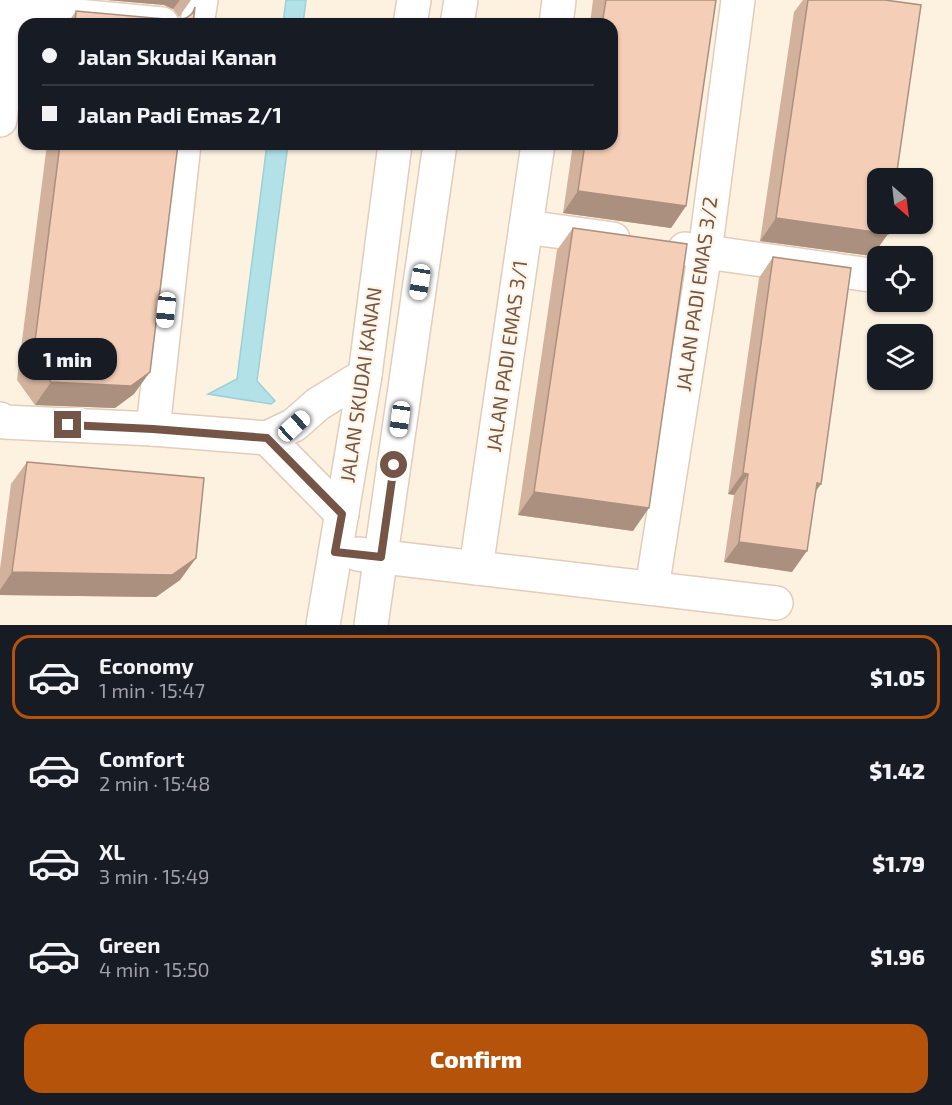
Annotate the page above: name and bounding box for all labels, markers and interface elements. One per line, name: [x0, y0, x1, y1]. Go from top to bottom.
text: Jalan Skudai Kanan: [78, 43, 277, 69]
text: Jalan Padi Emas 2/1: [78, 101, 282, 127]
north arrow: [867, 168, 933, 234]
map controls: [867, 168, 933, 390]
street label: JALAN PADI EMAS 3/2: [670, 195, 722, 393]
button: locate: [867, 246, 933, 312]
street label: JALAN PADI EMAS 3/1: [481, 258, 531, 453]
car: [408, 263, 432, 301]
street label: JALAN SKUDAI KANAN: [334, 286, 386, 484]
car: [155, 291, 177, 329]
button: layers: [867, 324, 933, 390]
callout: 1 min: [19, 338, 118, 380]
text: 1 min: [43, 347, 92, 371]
car: [389, 400, 411, 438]
car: [275, 407, 313, 445]
route end: [54, 411, 81, 438]
route start: [380, 451, 407, 478]
icon: car: [27, 650, 81, 704]
text: Economy: [99, 652, 194, 678]
text: $1.05: [870, 664, 925, 690]
text: 1 min · 15:47: [99, 678, 205, 702]
icon: car: [27, 743, 81, 797]
text: Comfort: [99, 745, 184, 771]
text: $1.42: [869, 757, 925, 783]
text: 2 min · 15:48: [99, 771, 210, 795]
icon: car: [27, 836, 81, 890]
text: XL: [99, 838, 125, 864]
text: $1.79: [872, 850, 925, 876]
text: 3 min · 15:49: [99, 864, 209, 888]
icon: car: [27, 929, 81, 983]
text: Green: [99, 931, 161, 957]
text: $1.96: [870, 943, 925, 969]
text: 4 min · 15:50: [99, 957, 210, 981]
button: Confirm: [24, 1024, 928, 1093]

